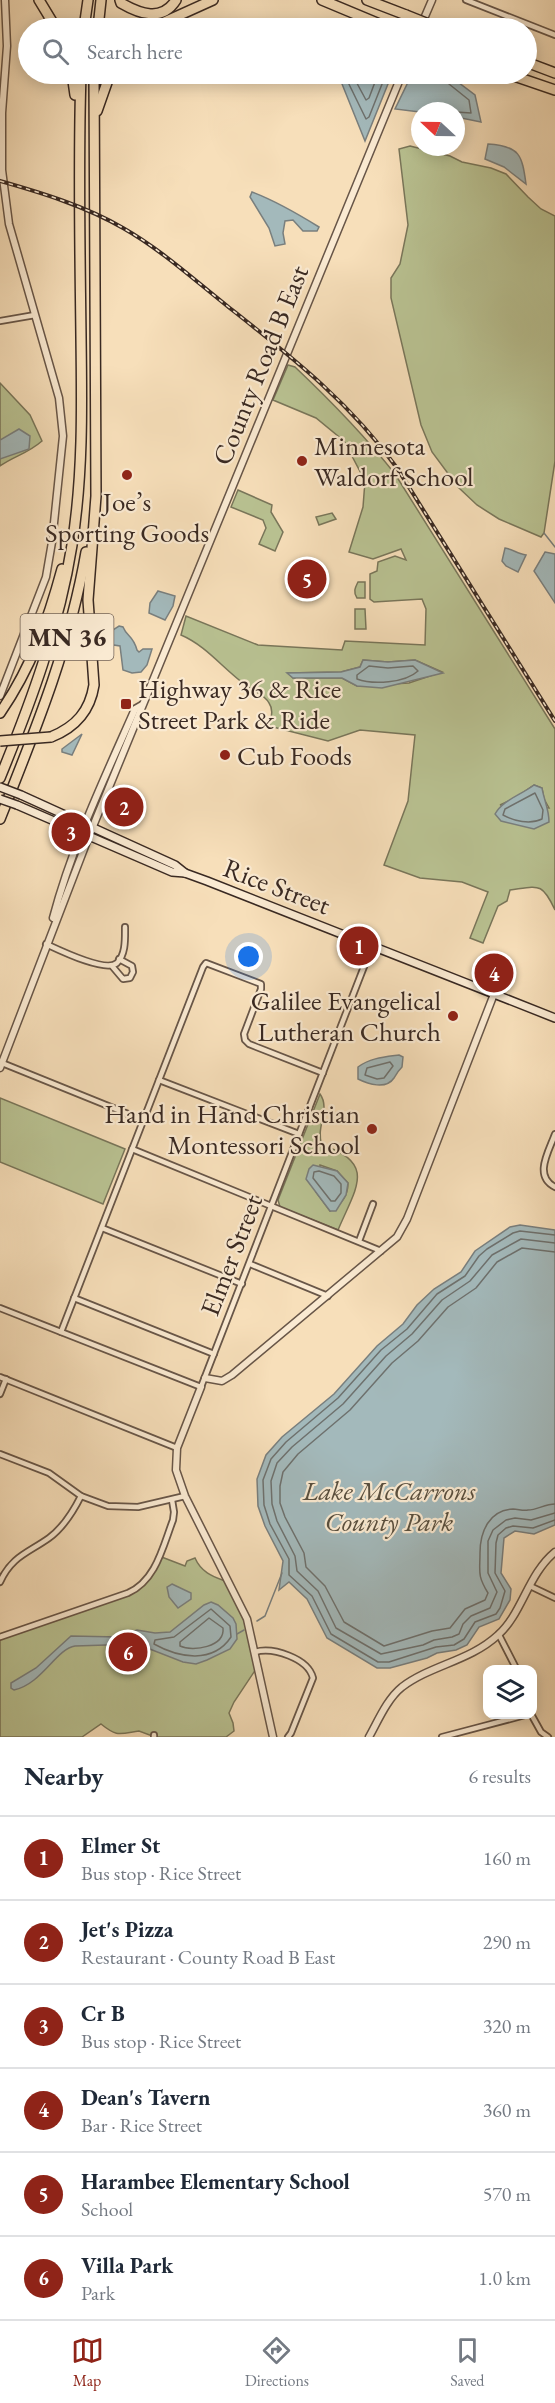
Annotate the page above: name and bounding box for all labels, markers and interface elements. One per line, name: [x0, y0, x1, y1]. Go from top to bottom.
search box: [18, 18, 537, 84]
icon: search: [39, 35, 72, 68]
text: Search here: [87, 37, 182, 66]
north arrow: [411, 102, 465, 156]
street label: County Road B East: [204, 259, 316, 470]
place label: Minnesota Waldorf School: [314, 428, 474, 494]
marker: Minnesota Waldorf School: [295, 454, 309, 468]
marker: Joe’s Sporting Goods: [120, 468, 134, 482]
place label: Joe’s Sporting Goods: [45, 484, 209, 550]
pin: 5: [288, 556, 326, 602]
road number: MN 36: [20, 614, 113, 660]
place label: Highway 36 & Rice Street Park & Ride: [138, 671, 341, 737]
marker: Highway 36 & Rice Street Park & Ride: [119, 697, 133, 711]
place label: Cub Foods: [237, 738, 352, 773]
marker: Cub Foods: [218, 748, 232, 762]
pin: 2: [104, 784, 144, 830]
pin: 3: [52, 810, 90, 854]
street label: Rice Street: [219, 850, 336, 923]
pin: 1: [340, 924, 378, 968]
your location: [234, 942, 263, 971]
pin: 4: [474, 950, 514, 996]
place label: Galilee Evangelical Lutheran Church: [251, 983, 441, 1049]
marker: Galilee Evangelical Lutheran Church: [446, 1009, 460, 1023]
place label: Hand in Hand Christian Montessori School: [104, 1096, 360, 1162]
marker: Hand in Hand Christian Montessori School: [365, 1122, 379, 1136]
street label: Elmer Street: [192, 1189, 270, 1321]
park label: Lake McCarrons County Park: [302, 1473, 476, 1539]
pin: 6: [108, 1630, 148, 1674]
map controls: [483, 1665, 537, 1719]
button: layers: [483, 1665, 537, 1719]
text: Nearby: [24, 1759, 104, 1793]
text: 6 results: [468, 1763, 531, 1789]
text: Elmer St: [81, 1831, 160, 1860]
text: 1: [38, 1845, 49, 1871]
text: 160 m: [483, 1845, 531, 1871]
text: Bus stop · Rice Street: [81, 1860, 241, 1886]
text: Jet's Pizza: [81, 1915, 173, 1944]
text: 2: [38, 1929, 49, 1955]
text: 290 m: [483, 1929, 531, 1955]
text: Restaurant · County Road B East: [81, 1944, 335, 1970]
text: Cr B: [81, 1999, 125, 2028]
text: 3: [38, 2013, 49, 2039]
text: 320 m: [483, 2013, 531, 2039]
text: Bus stop · Rice Street: [81, 2028, 241, 2054]
text: Dean's Tavern: [81, 2083, 211, 2112]
text: 4: [38, 2097, 49, 2123]
text: 360 m: [483, 2097, 531, 2123]
text: Bar · Rice Street: [81, 2112, 202, 2138]
text: Harambee Elementary School: [81, 2167, 350, 2196]
text: 5: [38, 2181, 49, 2207]
text: 570 m: [483, 2181, 531, 2207]
text: School: [81, 2196, 133, 2222]
text: Villa Park: [81, 2251, 173, 2280]
text: 6: [38, 2265, 49, 2291]
text: 1.0 km: [478, 2265, 531, 2291]
text: Park: [81, 2280, 115, 2306]
tab: Map: [71, 2334, 104, 2391]
tab: Directions: [245, 2334, 309, 2391]
tab: Saved: [450, 2334, 484, 2391]

